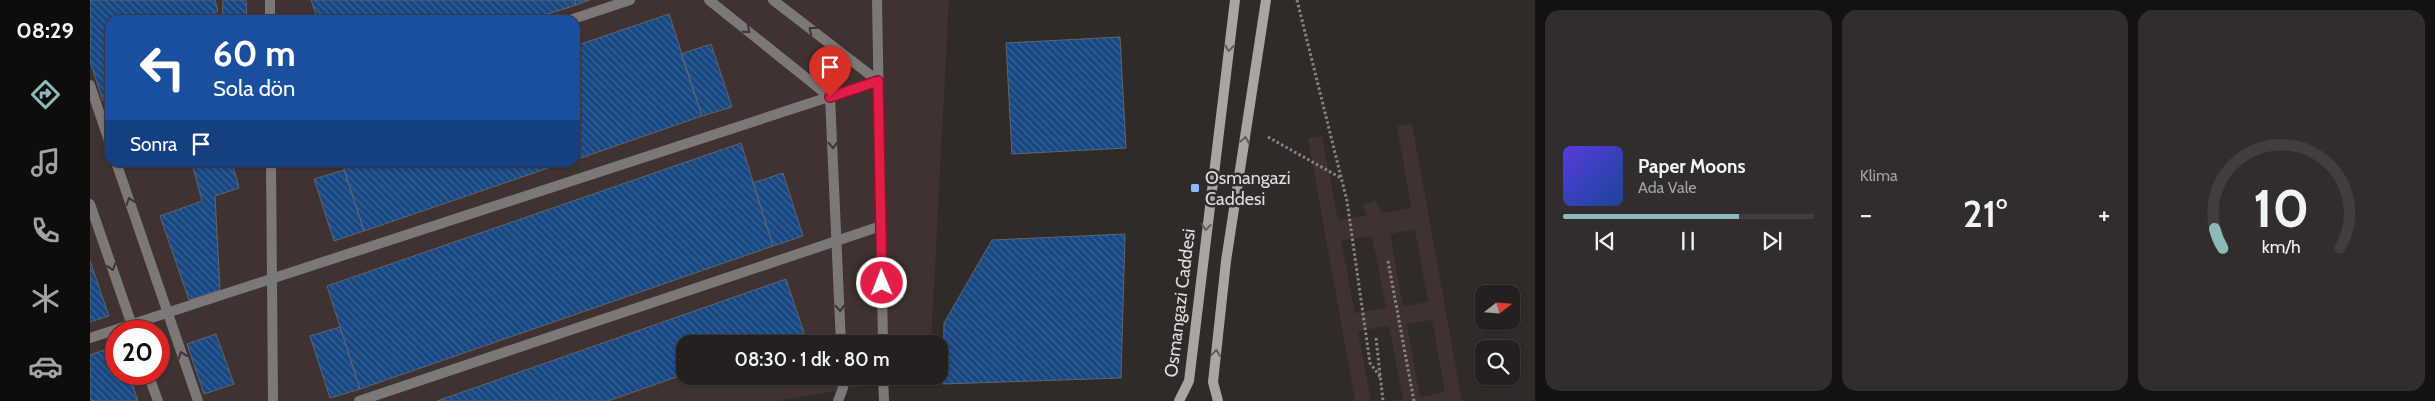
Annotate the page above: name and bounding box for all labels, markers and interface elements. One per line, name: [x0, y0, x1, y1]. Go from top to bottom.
text: 08:29: [16, 17, 74, 44]
one-way arrow: [742, 25, 751, 34]
one-way arrow: [808, 27, 818, 36]
text: 60 m: [213, 32, 296, 75]
icon: left: [130, 35, 195, 100]
one-way arrow: [1224, 45, 1235, 53]
pin: [809, 46, 851, 97]
icon: arrive: [816, 53, 844, 81]
text: Sola dön: [213, 75, 295, 102]
icon: directions: [28, 77, 63, 112]
icon: arrive: [187, 130, 215, 158]
text: Sonra: [130, 133, 177, 156]
one-way arrow: [1239, 136, 1249, 144]
one-way arrow: [827, 142, 838, 150]
icon: music: [28, 145, 63, 180]
text: Paper Moons: [1638, 155, 1746, 178]
text: Klima: [1860, 166, 1898, 185]
place label: Osmangazi̇ Caddesi̇: [1205, 167, 1291, 210]
text: 10: [2254, 177, 2310, 240]
text: Ada Vale: [1638, 178, 1697, 197]
marker: Osmangazi̇ Caddesi̇: [1189, 182, 1201, 194]
text: 21°: [1963, 190, 2007, 237]
one-way arrow: [125, 197, 135, 206]
text: −: [1860, 197, 1872, 231]
text: +: [2098, 197, 2110, 231]
icon: phone: [28, 213, 63, 248]
one-way arrow: [1201, 223, 1212, 231]
street label: Osmangazi Caddesi: [1160, 227, 1200, 379]
icon: previous: [1591, 227, 1619, 255]
icon: pause: [1674, 227, 1702, 255]
icon: next: [1758, 227, 1786, 255]
text: km/h: [2262, 236, 2301, 257]
position arrow: [855, 256, 907, 308]
one-way arrow: [106, 262, 116, 271]
icon: climate: [28, 281, 63, 316]
north arrow: [1475, 285, 1520, 330]
map controls: [1475, 285, 1520, 385]
one-way arrow: [835, 304, 846, 312]
speed limit sign: 20: [105, 320, 170, 385]
button: search: [1475, 340, 1520, 385]
text: 08:30 · 1 dk · 80 m: [735, 348, 889, 371]
icon: car: [28, 349, 63, 384]
one-way arrow: [1210, 349, 1221, 357]
one-way arrow: [178, 351, 188, 360]

